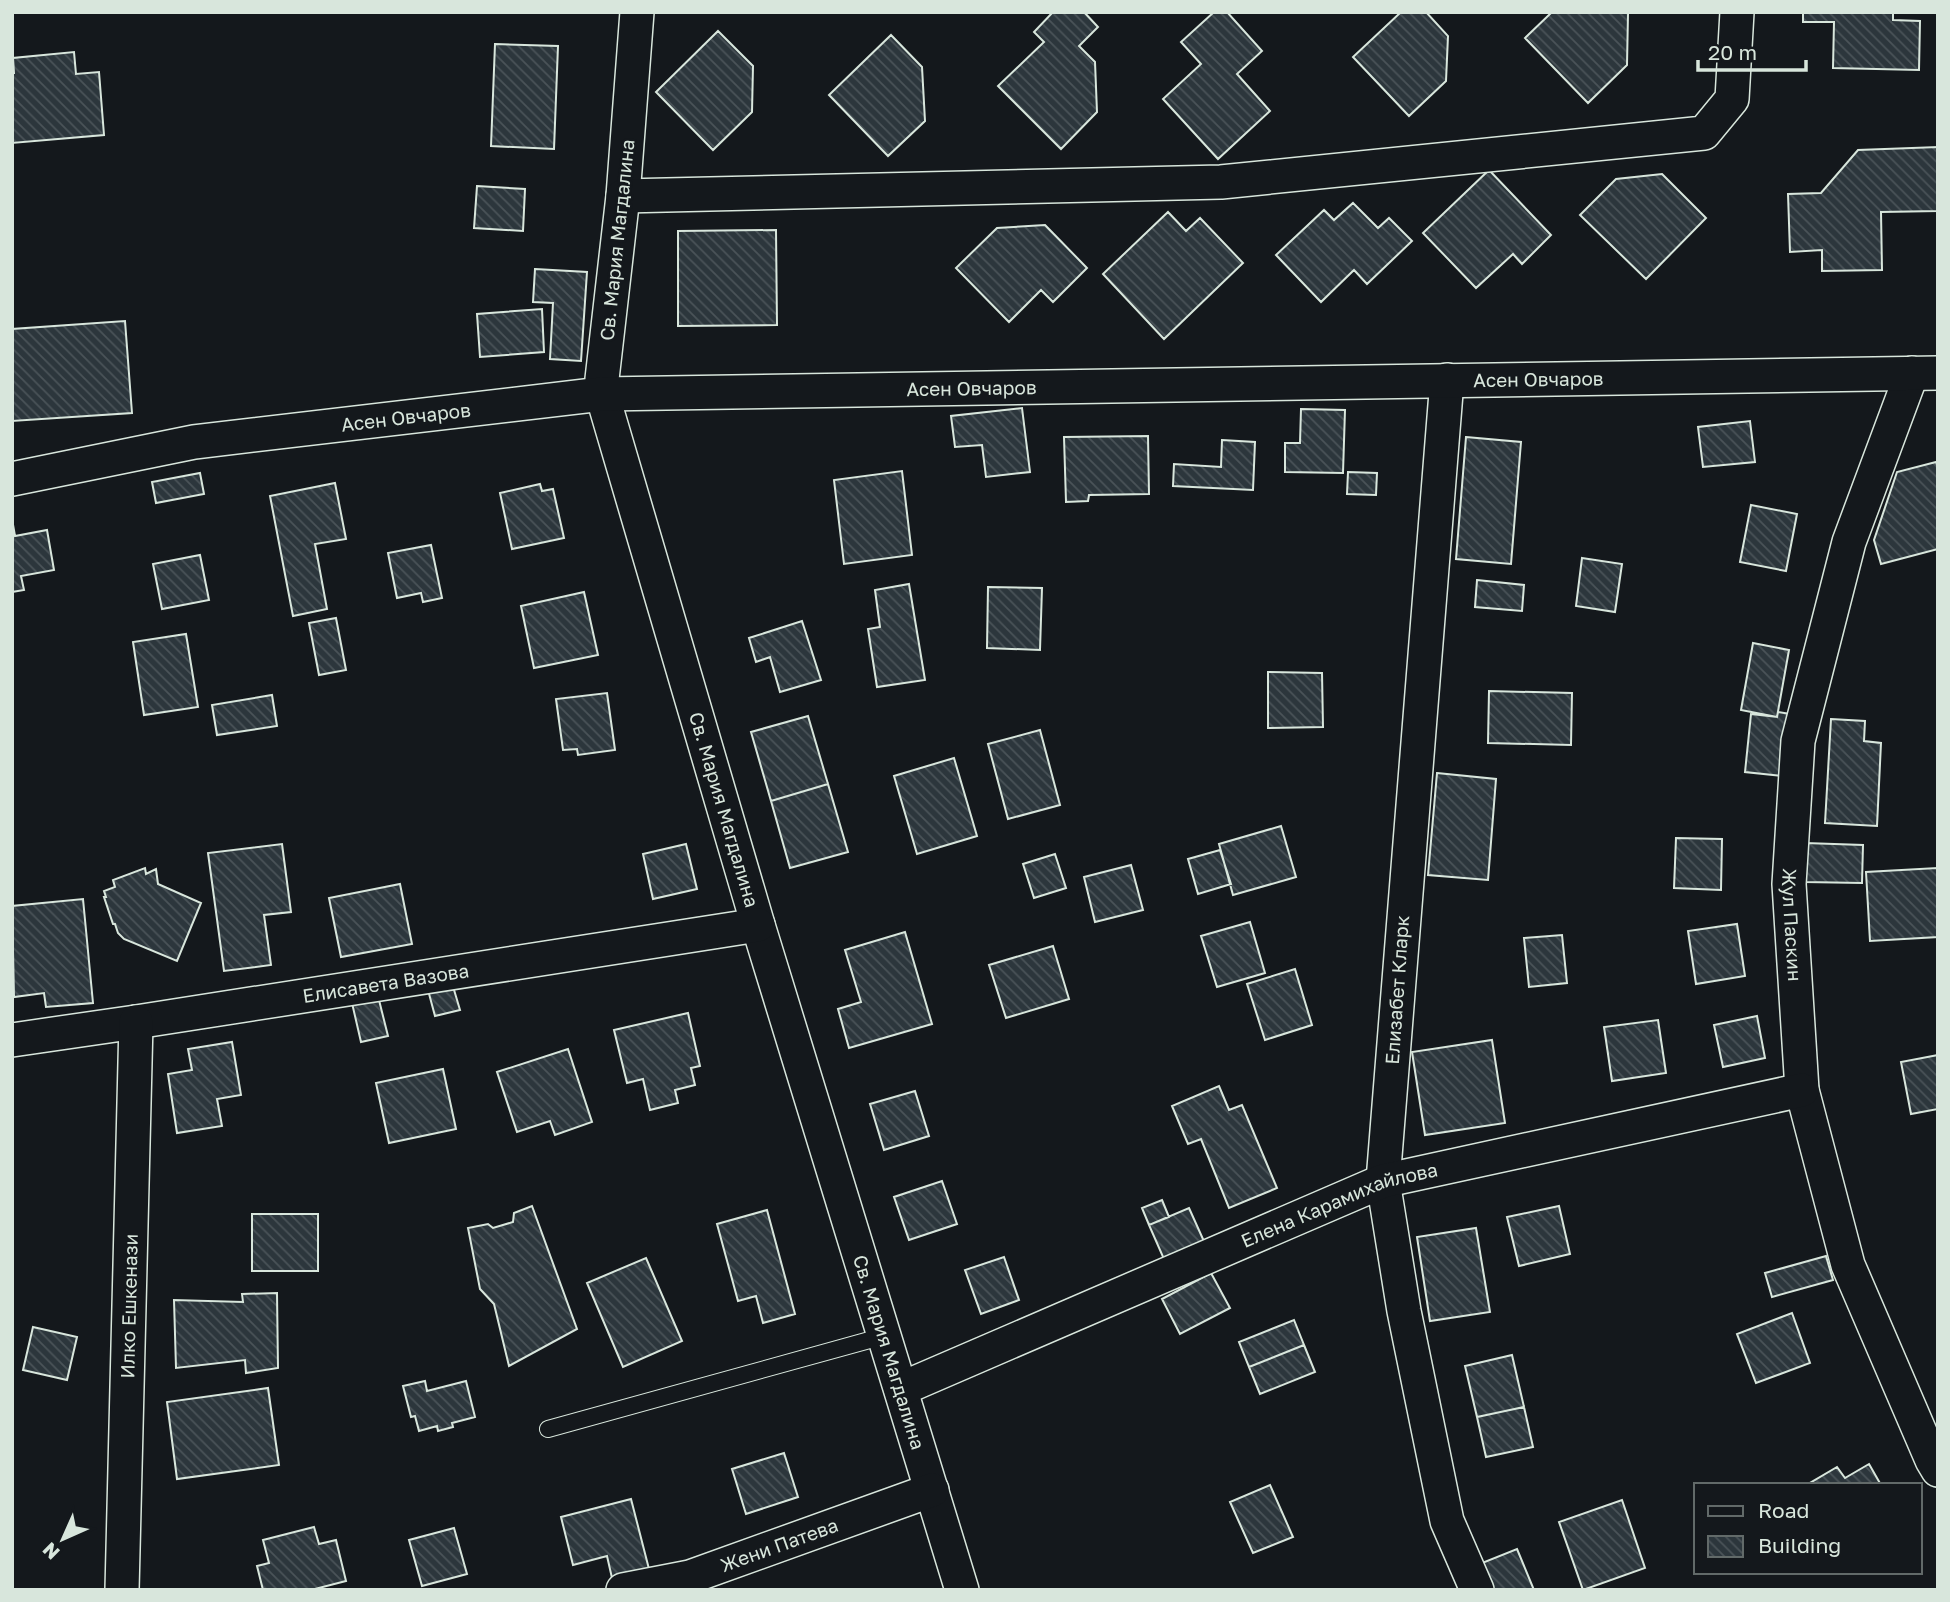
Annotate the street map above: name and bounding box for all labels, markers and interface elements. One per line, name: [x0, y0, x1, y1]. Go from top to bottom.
scale bar: [1698, 28, 1806, 72]
text: 20 m: [1708, 39, 1757, 65]
street label: Св. Мария Магдалина: [594, 138, 639, 342]
street label: Асен Овчаров: [1473, 366, 1604, 391]
street label: Асен Овчаров: [906, 375, 1037, 400]
street label: Асен Овчаров: [340, 398, 472, 436]
street label: Св. Мария Магдалина: [685, 709, 764, 910]
street label: Жул Паскин: [1778, 868, 1807, 982]
street label: Елизабет Кларк: [1380, 915, 1413, 1065]
street label: Елисавета Вазова: [301, 958, 470, 1007]
street label: Елена Карамихайлова: [1237, 1157, 1440, 1252]
street label: Илко Ешкенази: [115, 1233, 142, 1379]
street label: Св. Мария Магдалина: [849, 1252, 930, 1452]
legend: [1694, 1483, 1922, 1574]
text: Road: [1758, 1497, 1809, 1523]
north arrow: [28, 1504, 98, 1574]
street label: Жени Патева: [717, 1513, 841, 1576]
text: Building: [1758, 1532, 1841, 1558]
text: N: [37, 1538, 64, 1565]

